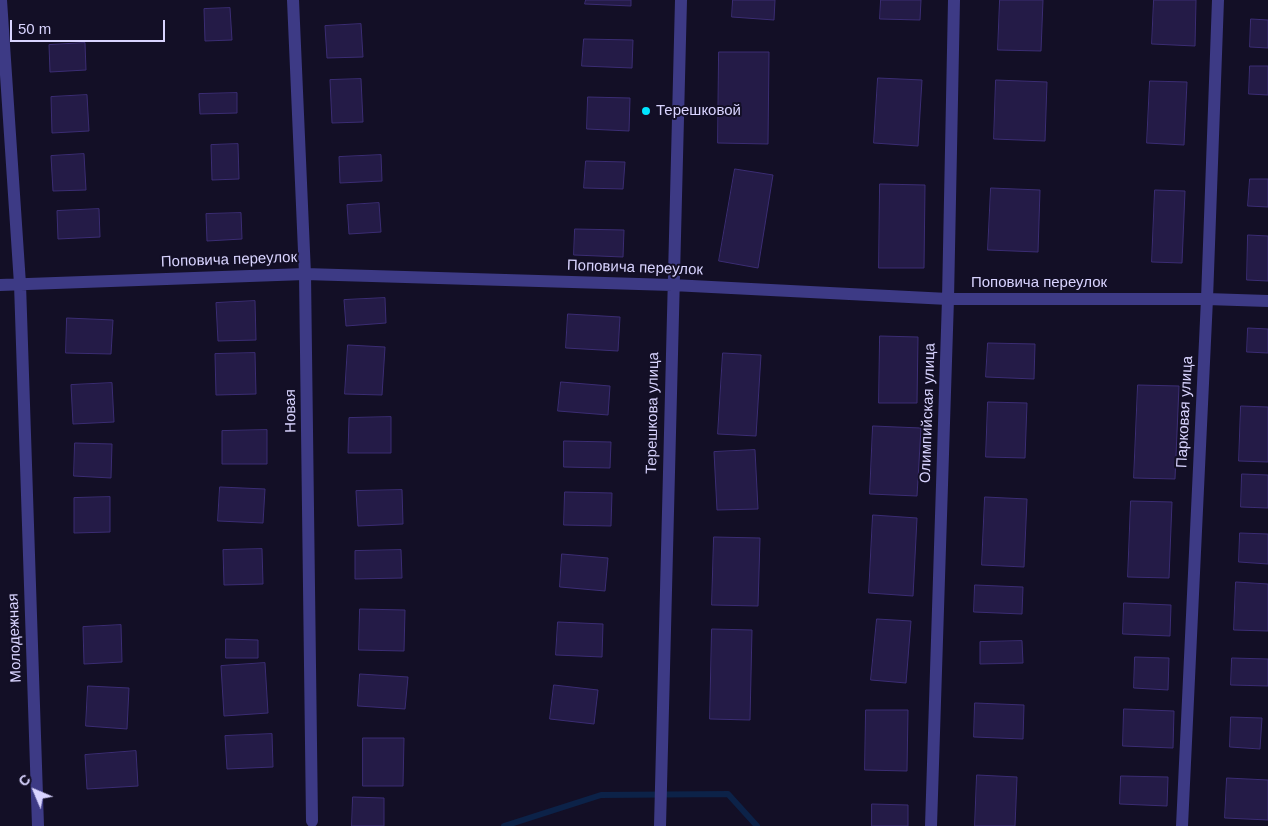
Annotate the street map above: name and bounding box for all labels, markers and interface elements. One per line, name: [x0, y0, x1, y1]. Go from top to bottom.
scale bar: [12, 10, 168, 42]
text: 50 m: [18, 20, 51, 37]
place label: Терешковой: [656, 102, 741, 120]
marker: Терешковой: [640, 105, 652, 117]
street label: Поповича переулок: [161, 249, 297, 271]
street label: Поповича переулок: [567, 257, 703, 279]
street label: Поповича переулок: [971, 274, 1107, 292]
street label: Олимпийская улица: [917, 343, 939, 483]
street label: Терешкова улица: [643, 352, 663, 474]
street label: Парковая улица: [1173, 356, 1197, 468]
street label: Новая: [282, 389, 300, 433]
street label: Молодежная: [4, 593, 26, 683]
north arrow: [10, 766, 60, 816]
text: С: [15, 771, 34, 790]

